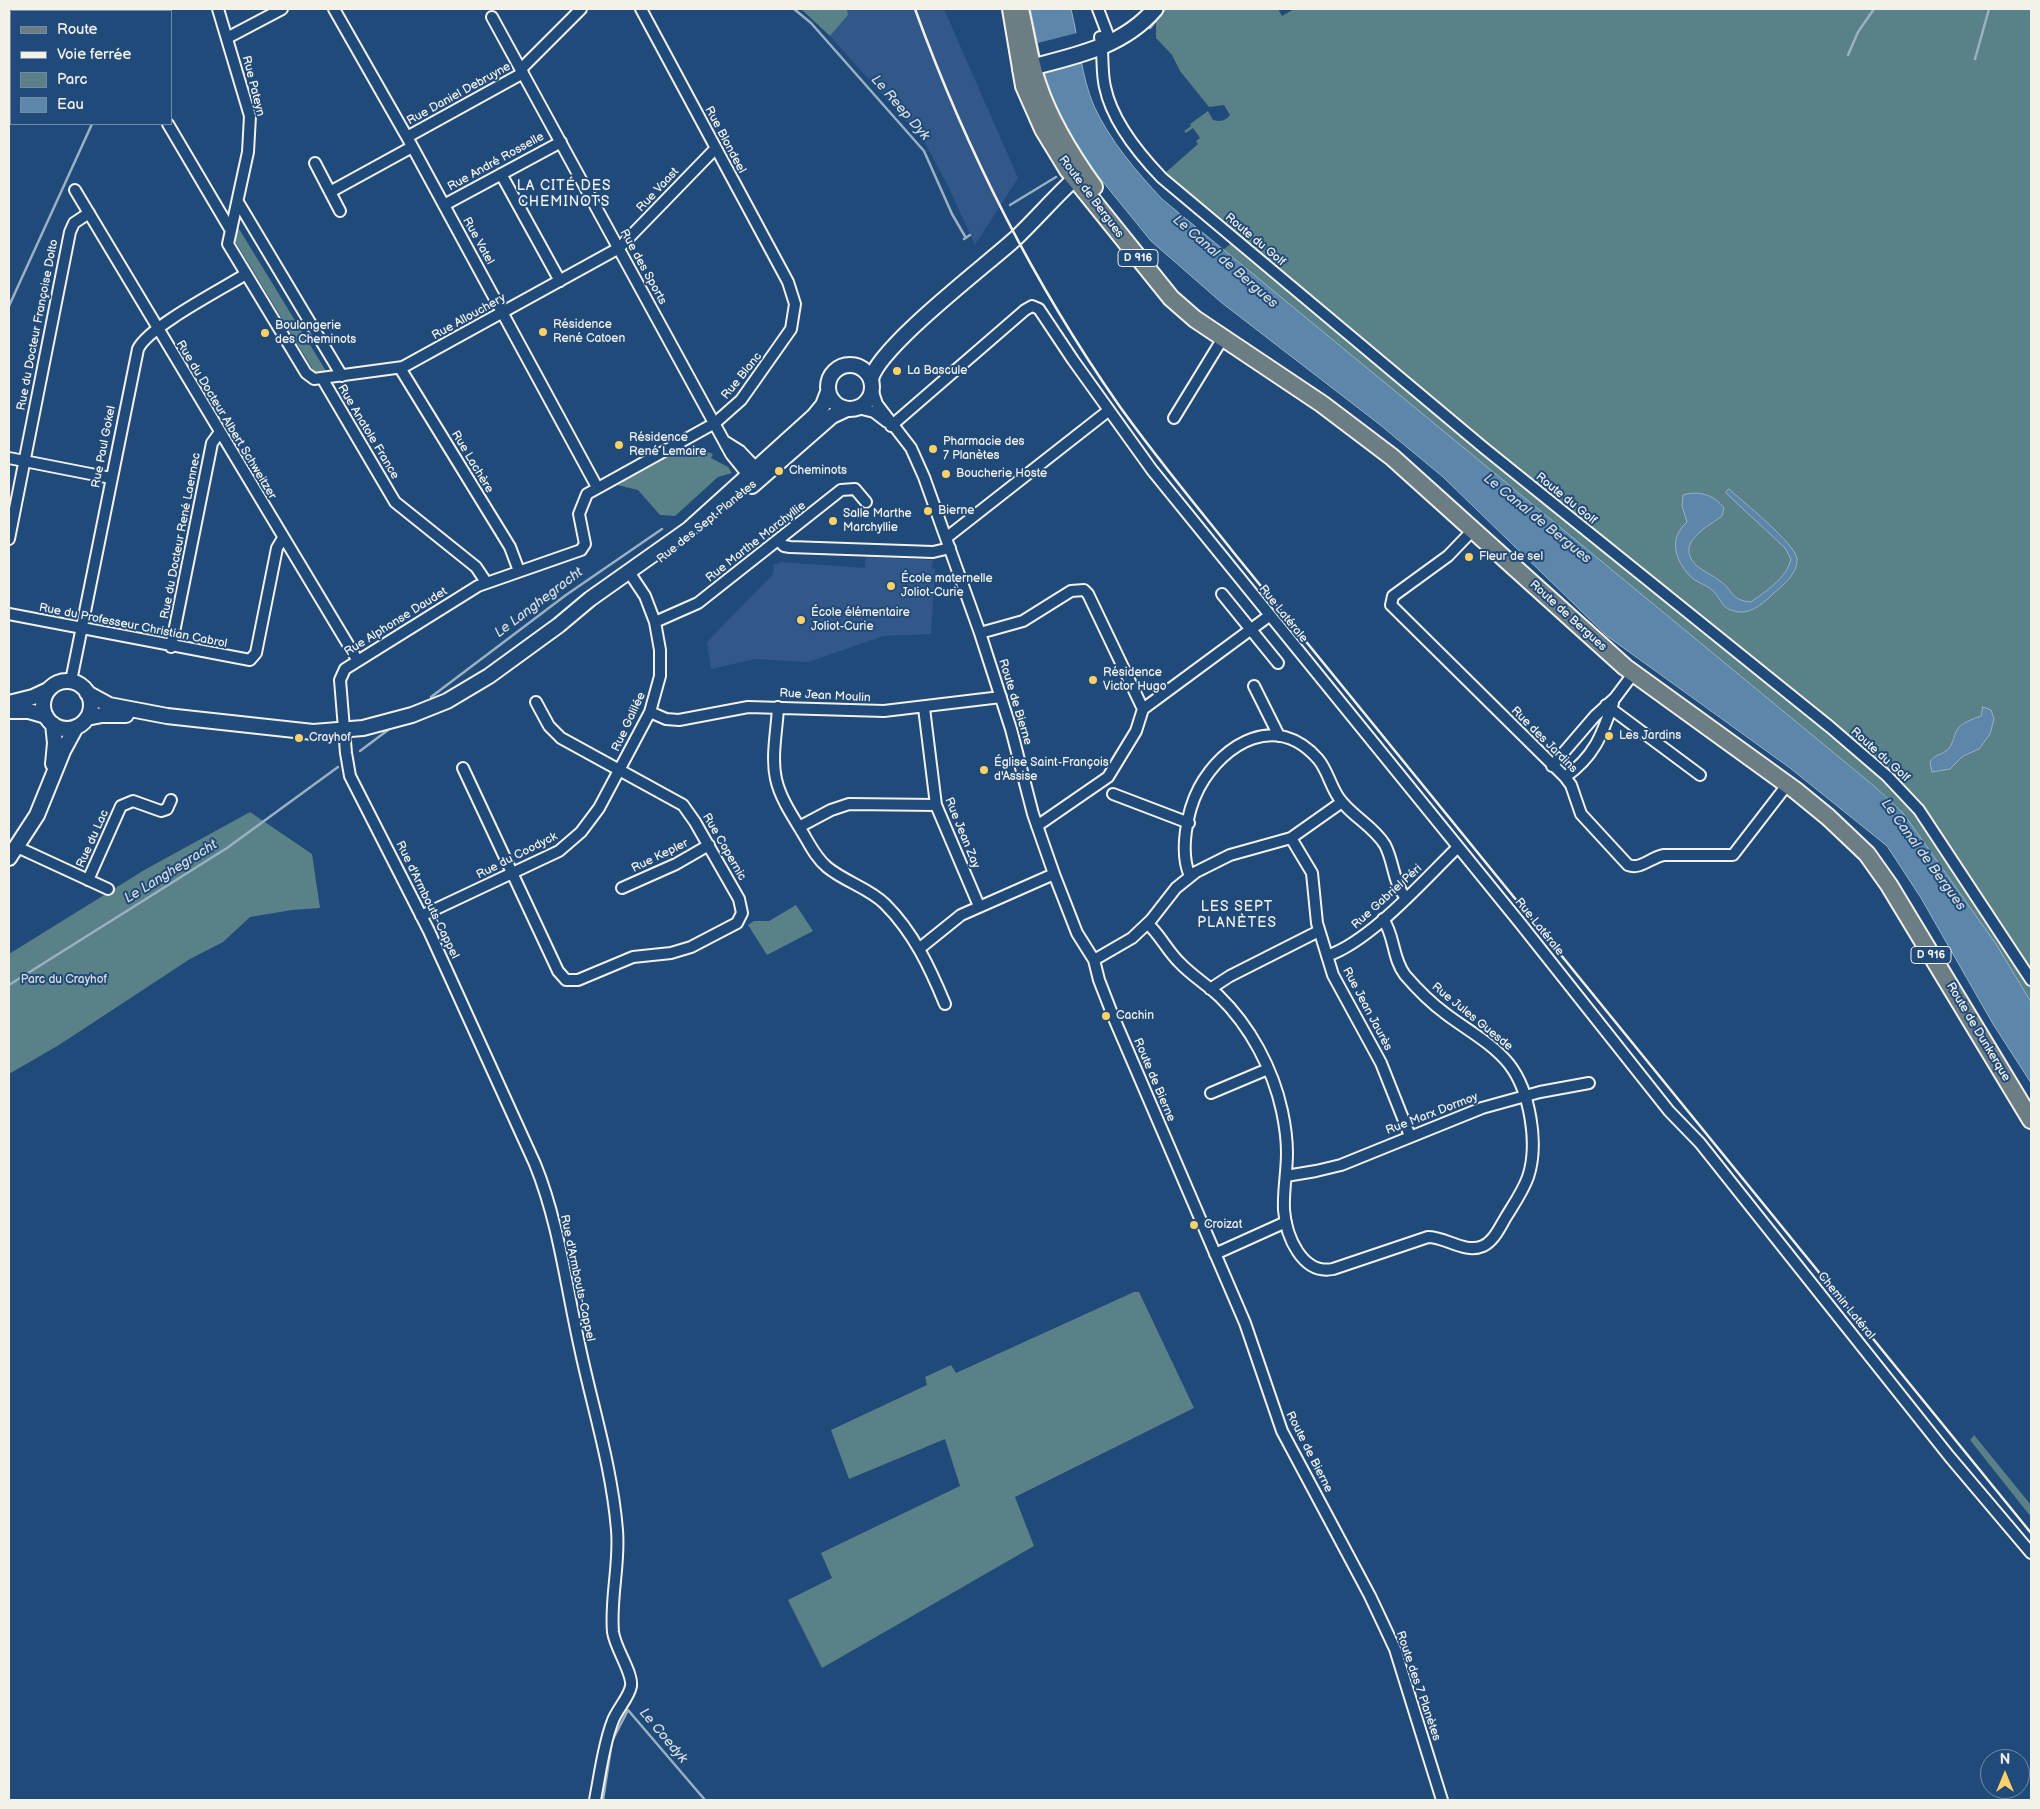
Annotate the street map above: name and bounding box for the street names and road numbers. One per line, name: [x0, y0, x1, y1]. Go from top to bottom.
street label: Rue Pateyn: [239, 54, 267, 118]
street label: Rue Daniel Debruyne: [405, 60, 513, 128]
street label: Rue Blondeel: [701, 104, 749, 176]
street label: Rue André Rosselle: [445, 130, 547, 194]
street label: Route de Bergues: [1055, 153, 1127, 241]
street label: Rue Vaast: [634, 165, 682, 215]
street label: Route du Golf: [1222, 211, 1288, 269]
street label: Rue Vatel: [459, 215, 497, 267]
street label: Rue des Sports: [616, 227, 670, 307]
street label: Rue du Docteur Françoise Dolto: [14, 238, 62, 412]
road number: D 916: [1118, 250, 1158, 266]
street label: Rue Allouchery: [430, 291, 508, 343]
street label: Rue du Docteur Albert Schweitzer: [173, 338, 279, 502]
street label: Rue Blanc: [719, 350, 765, 402]
street label: Rue Anatole France: [334, 382, 402, 482]
street label: Rue Paul Gokel: [89, 405, 119, 489]
street label: Rue Lachère: [448, 428, 496, 496]
street label: Rue du Docteur René Laennec: [158, 452, 204, 620]
street label: Route du Golf: [1532, 470, 1600, 528]
street label: Rue des Sept Planètes: [654, 477, 760, 567]
street label: Rue Marthe Marchyllie: [703, 499, 809, 585]
street label: Route de Bergues: [1526, 578, 1610, 654]
street label: Rue Latérale: [1255, 582, 1311, 646]
street label: Rue Alphonse Daudet: [342, 584, 450, 660]
street label: Rue du Professeur Christian Cabrol: [38, 601, 228, 651]
street label: Route de Bierne: [995, 657, 1035, 747]
street label: Rue Jean Moulin: [779, 686, 871, 706]
street label: Rue Galilée: [609, 690, 649, 754]
street label: Rue des Jardins: [1508, 704, 1580, 776]
street label: Route du Golf: [1847, 725, 1913, 785]
street label: Rue Jean Zay: [941, 795, 983, 871]
street label: Rue du Lac: [74, 808, 112, 870]
street label: Rue Copernic: [699, 811, 749, 883]
street label: Rue du Coodyck: [474, 829, 560, 883]
street label: Rue Kepler: [629, 836, 691, 876]
street label: Rue d'Armbouts-Cappel: [392, 839, 462, 961]
street label: Rue Gabriel Péri: [1349, 862, 1425, 932]
street label: Rue Latérale: [1511, 895, 1567, 959]
road number: D 916: [1911, 946, 1951, 964]
street label: Rue Jean Jaurès: [1339, 965, 1395, 1053]
street label: Rue Jules Guesde: [1429, 980, 1515, 1054]
street label: Route de Dunkerque: [1943, 980, 2013, 1084]
street label: Route de Bierne: [1130, 1036, 1178, 1124]
street label: Rue Marx Dormoy: [1384, 1090, 1480, 1138]
street label: Rue d'Armbouts-Cappel: [557, 1213, 597, 1343]
street label: Chemin Latéral: [1814, 1269, 1878, 1343]
street label: Route de Bierne: [1282, 1409, 1336, 1495]
street label: Route des 7 Planètes: [1392, 1629, 1444, 1743]

